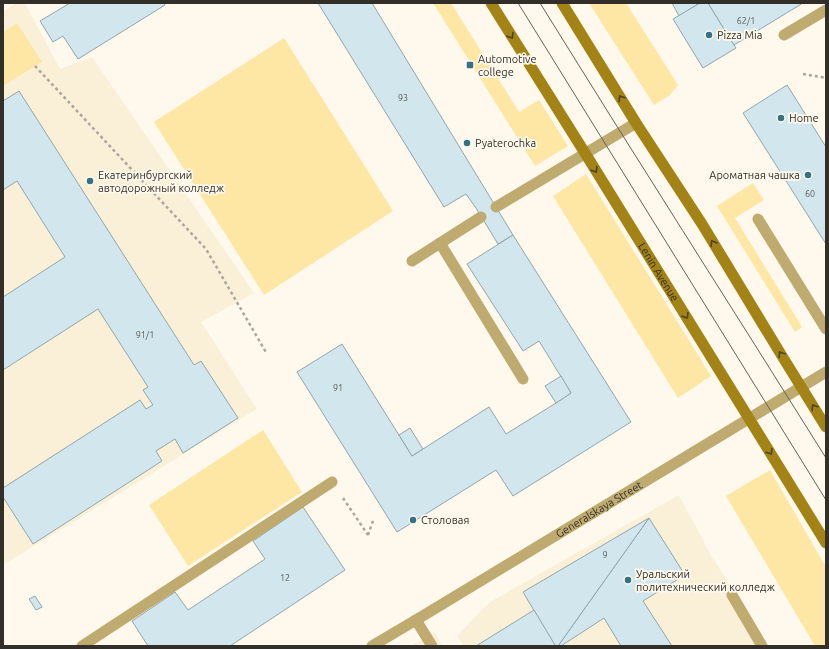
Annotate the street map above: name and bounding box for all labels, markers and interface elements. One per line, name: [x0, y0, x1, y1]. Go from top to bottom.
house number: 62/1: [737, 16, 755, 26]
place label: Pizza Mia: [717, 29, 762, 41]
marker: Pizza Mia: [704, 30, 714, 40]
one-way arrow: [507, 32, 514, 39]
place label: Automotive college: [478, 53, 537, 78]
marker: Automotive college: [465, 60, 475, 70]
house number: 93: [398, 93, 408, 103]
one-way arrow: [618, 95, 626, 102]
place label: Home: [789, 112, 819, 124]
marker: Home: [776, 113, 786, 123]
place label: Pyaterochka: [475, 137, 536, 149]
marker: Pyaterochka: [462, 138, 472, 148]
one-way arrow: [591, 166, 598, 173]
place label: Екатеринбургский автодорожный колледж: [98, 169, 224, 194]
place label: Ароматная чашка: [709, 169, 800, 181]
marker: Ароматная чашка: [803, 170, 813, 180]
marker: Екатеринбургский автодорожный колледж: [85, 176, 95, 186]
house number: 60: [805, 189, 815, 199]
one-way arrow: [711, 240, 718, 247]
street label: Lenin Avenue: [636, 241, 681, 304]
one-way arrow: [681, 312, 688, 319]
house number: 91/1: [136, 330, 154, 340]
one-way arrow: [778, 351, 785, 358]
house number: 91: [333, 383, 343, 393]
one-way arrow: [811, 404, 818, 411]
one-way arrow: [765, 448, 772, 455]
street label: Generalskaya Street: [554, 478, 645, 540]
place label: Столовая: [421, 514, 469, 526]
marker: Столовая: [408, 515, 418, 525]
house number: 9: [602, 550, 608, 560]
place label: Уральский политехнический колледж: [636, 568, 775, 593]
house number: 12: [280, 573, 290, 583]
marker: Уральский политехнический колледж: [623, 575, 633, 585]

